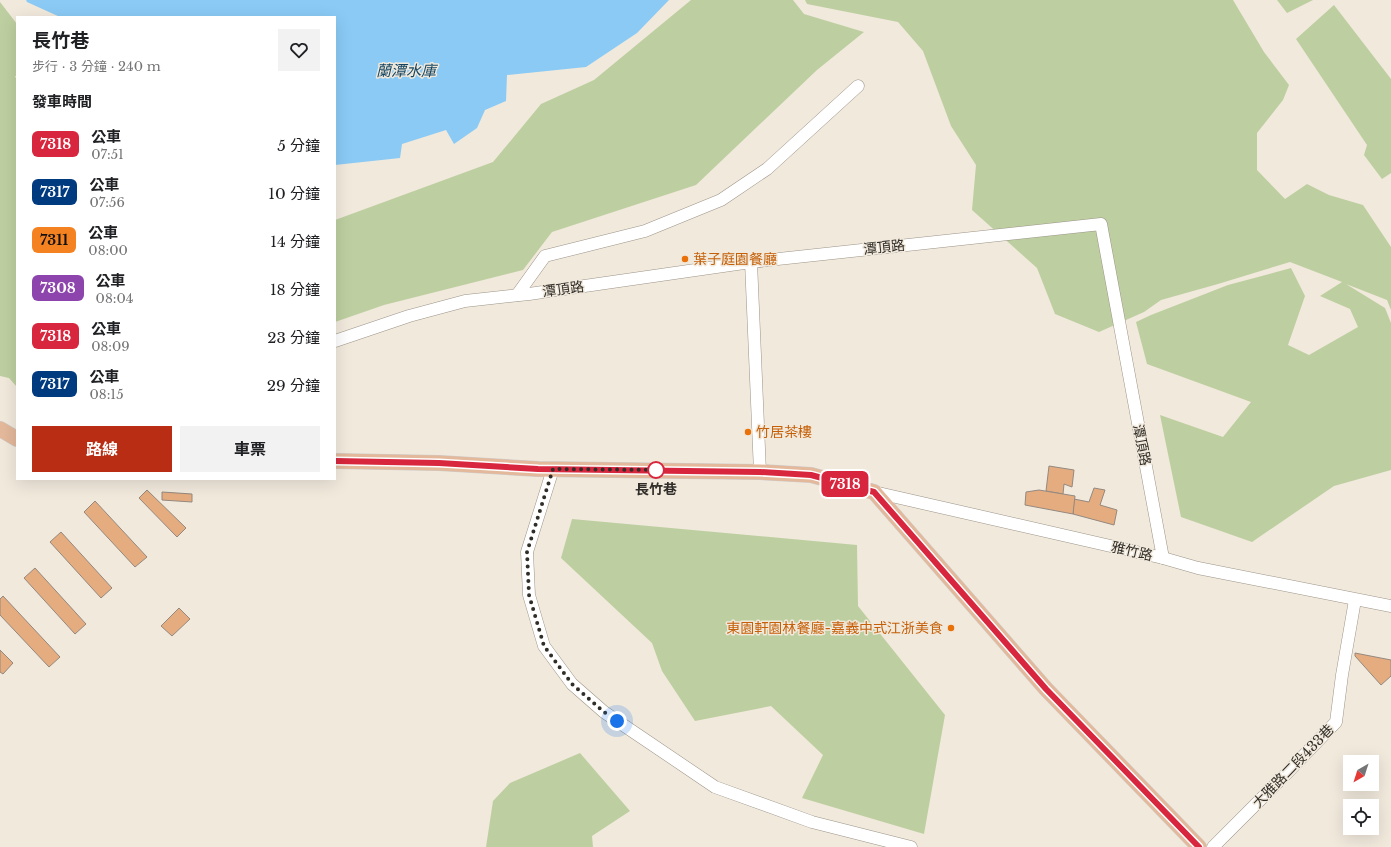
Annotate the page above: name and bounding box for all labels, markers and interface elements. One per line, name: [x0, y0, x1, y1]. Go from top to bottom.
text: 長竹巷: [32, 29, 89, 52]
button: heart: [278, 29, 320, 71]
text: 步行 · 3 分鐘 · 240 m: [32, 58, 161, 75]
water label: 蘭潭水庫: [376, 61, 439, 80]
text: 發車時間: [32, 92, 92, 111]
text: 公車: [91, 127, 121, 146]
text: 7318: [40, 135, 71, 153]
text: 5 分鐘: [277, 136, 320, 155]
text: 07:51: [91, 146, 124, 163]
text: 公車: [89, 175, 120, 194]
text: 7317: [40, 183, 69, 201]
text: 10 分鐘: [268, 184, 320, 203]
text: 07:56: [89, 194, 125, 211]
text: 公車: [88, 223, 118, 242]
text: 7311: [40, 231, 68, 249]
text: 14 分鐘: [270, 232, 320, 251]
street label: 潭頂路: [862, 236, 906, 258]
text: 08:00: [88, 242, 128, 259]
place label: 葉子庭園餐廳: [693, 250, 777, 268]
marker: 葉子庭園餐廳: [680, 254, 690, 264]
text: 公車: [96, 271, 126, 290]
street label: 潭頂路: [541, 277, 585, 301]
text: 7308: [40, 279, 76, 297]
text: 18 分鐘: [270, 280, 320, 299]
text: 08:04: [96, 290, 133, 307]
text: 公車: [91, 319, 121, 338]
text: 7318: [40, 327, 71, 345]
text: 23 分鐘: [267, 328, 320, 347]
text: 08:09: [91, 338, 130, 355]
text: 公車: [89, 367, 120, 386]
text: 7317: [40, 375, 69, 393]
text: 29 分鐘: [267, 376, 320, 395]
text: 08:15: [89, 386, 124, 403]
place label: 竹居茶樓: [756, 423, 812, 441]
street label: 潭頂路: [1129, 423, 1155, 467]
button: 路線: [32, 426, 172, 472]
button: 車票: [180, 426, 320, 472]
marker: 竹居茶樓: [743, 427, 753, 437]
marker: 長竹巷: [647, 461, 665, 479]
line badge: 7318: [817, 471, 873, 497]
text: 7318: [829, 475, 861, 493]
place label: 長竹巷: [635, 480, 677, 498]
street label: 雅竹路: [1110, 538, 1154, 564]
place label: 東園軒園林餐廳-嘉義中式江浙美食: [727, 619, 943, 637]
marker: 東園軒園林餐廳-嘉義中式江浙美食: [946, 623, 956, 633]
your location: [607, 711, 627, 731]
street label: 大雅路二段433巷: [1249, 720, 1337, 812]
north arrow: [1343, 755, 1379, 791]
map controls: [1343, 755, 1379, 835]
button: locate: [1343, 799, 1379, 835]

